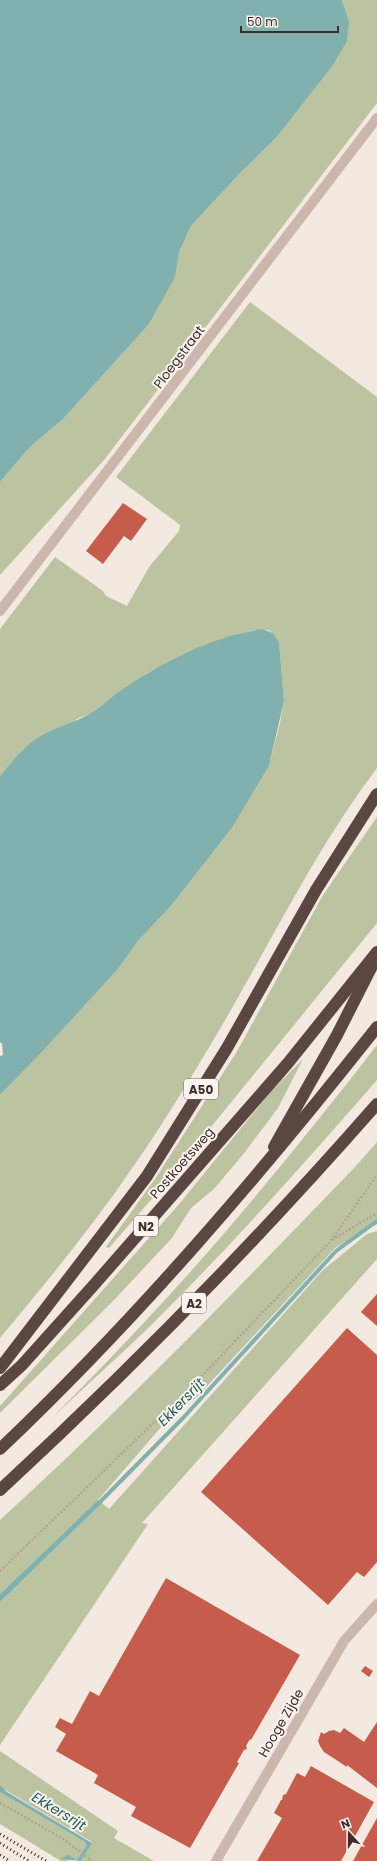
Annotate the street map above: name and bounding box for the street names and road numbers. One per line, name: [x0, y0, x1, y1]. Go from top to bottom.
street label: Ploegstraat: [149, 321, 209, 392]
road number: A50: [184, 1079, 218, 1099]
street label: Postkoetsweg: [145, 1123, 219, 1203]
road number: N2: [134, 1216, 158, 1236]
road number: A2: [182, 1293, 206, 1313]
street label: Hooge Zijde: [254, 1685, 308, 1761]

